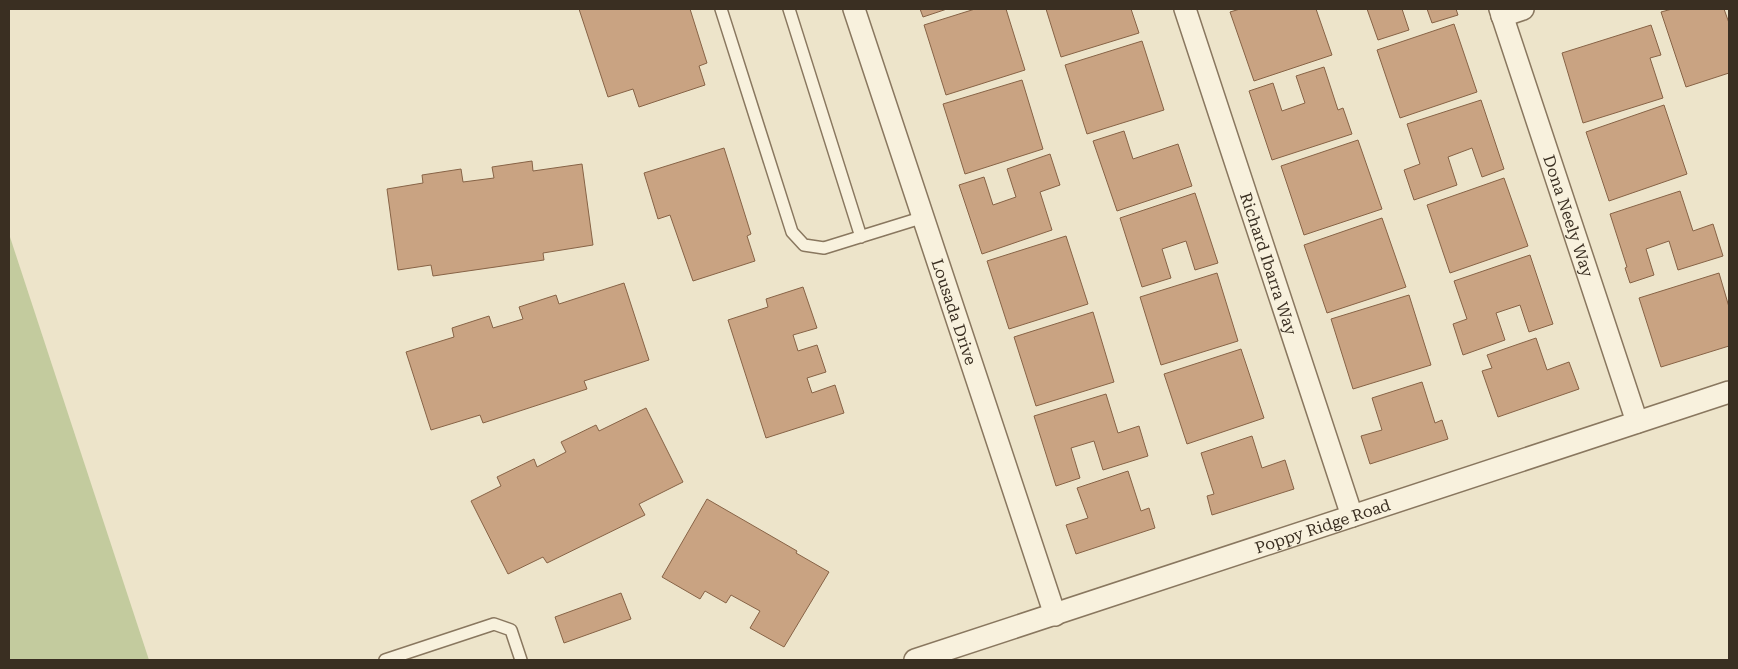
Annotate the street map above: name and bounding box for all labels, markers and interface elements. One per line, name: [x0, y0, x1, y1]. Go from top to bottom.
street label: Dona Neely Way: [1539, 153, 1597, 280]
street label: Richard Ibarra Way: [1236, 190, 1301, 338]
street label: Lousada Drive: [928, 256, 980, 368]
street label: Poppy Ridge Road: [1253, 495, 1393, 557]

